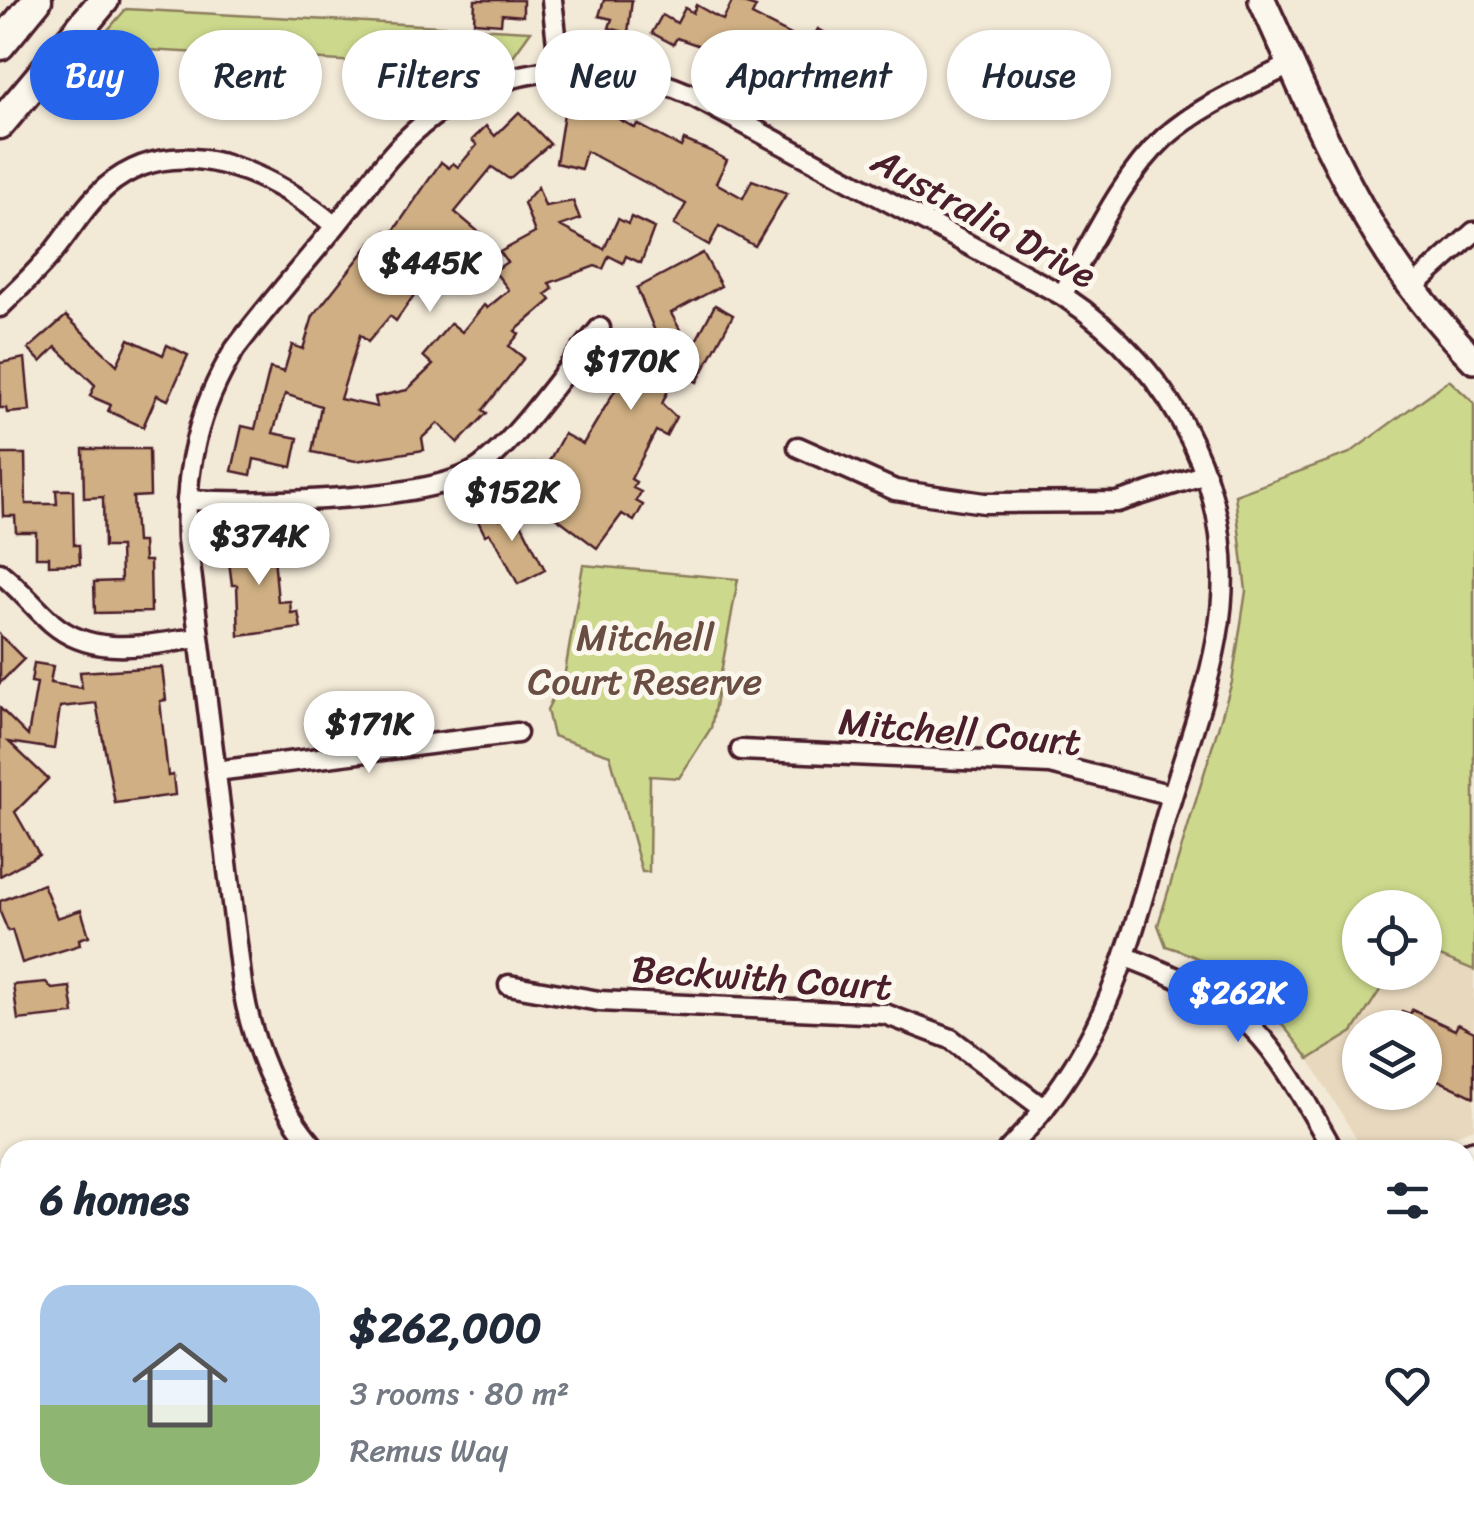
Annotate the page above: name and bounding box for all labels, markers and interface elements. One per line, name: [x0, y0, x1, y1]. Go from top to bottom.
chip: Buy: [30, 30, 159, 120]
chip: Rent: [179, 30, 322, 120]
chip: Filters: [342, 30, 515, 120]
chip: New: [535, 30, 671, 120]
chip: Apartment: [691, 30, 927, 120]
chip: House: [947, 30, 1111, 120]
street label: Australia Drive: [858, 128, 1109, 308]
pin: $445K: [360, 230, 500, 315]
text: $445K: [380, 234, 480, 291]
pin: $170K: [561, 328, 701, 413]
text: $170K: [584, 332, 678, 389]
pin: $152K: [442, 459, 582, 544]
text: $152K: [466, 463, 558, 520]
pin: $374K: [189, 503, 329, 588]
text: $374K: [211, 507, 307, 564]
park label: Mitchell Court Reserve: [528, 604, 762, 715]
street label: Mitchell Court: [836, 688, 1084, 776]
pin: $171K: [299, 691, 439, 776]
text: $171K: [326, 695, 412, 752]
map controls: [1342, 890, 1442, 1110]
button: locate: [1342, 890, 1442, 990]
street label: Beckwith Court: [630, 935, 894, 1021]
pin: $262K: [1168, 960, 1308, 1045]
text: $262K: [1190, 964, 1286, 1021]
button: layers: [1342, 1010, 1442, 1110]
text: 6 homes: [40, 1163, 189, 1237]
icon: filters: [1380, 1173, 1435, 1228]
text: $262,000: [350, 1291, 542, 1365]
icon: home: [120, 1325, 240, 1445]
icon: heart: [1380, 1358, 1435, 1413]
text: 3 rooms · 80 m²: [350, 1365, 569, 1422]
text: Remus Way: [350, 1422, 508, 1479]

